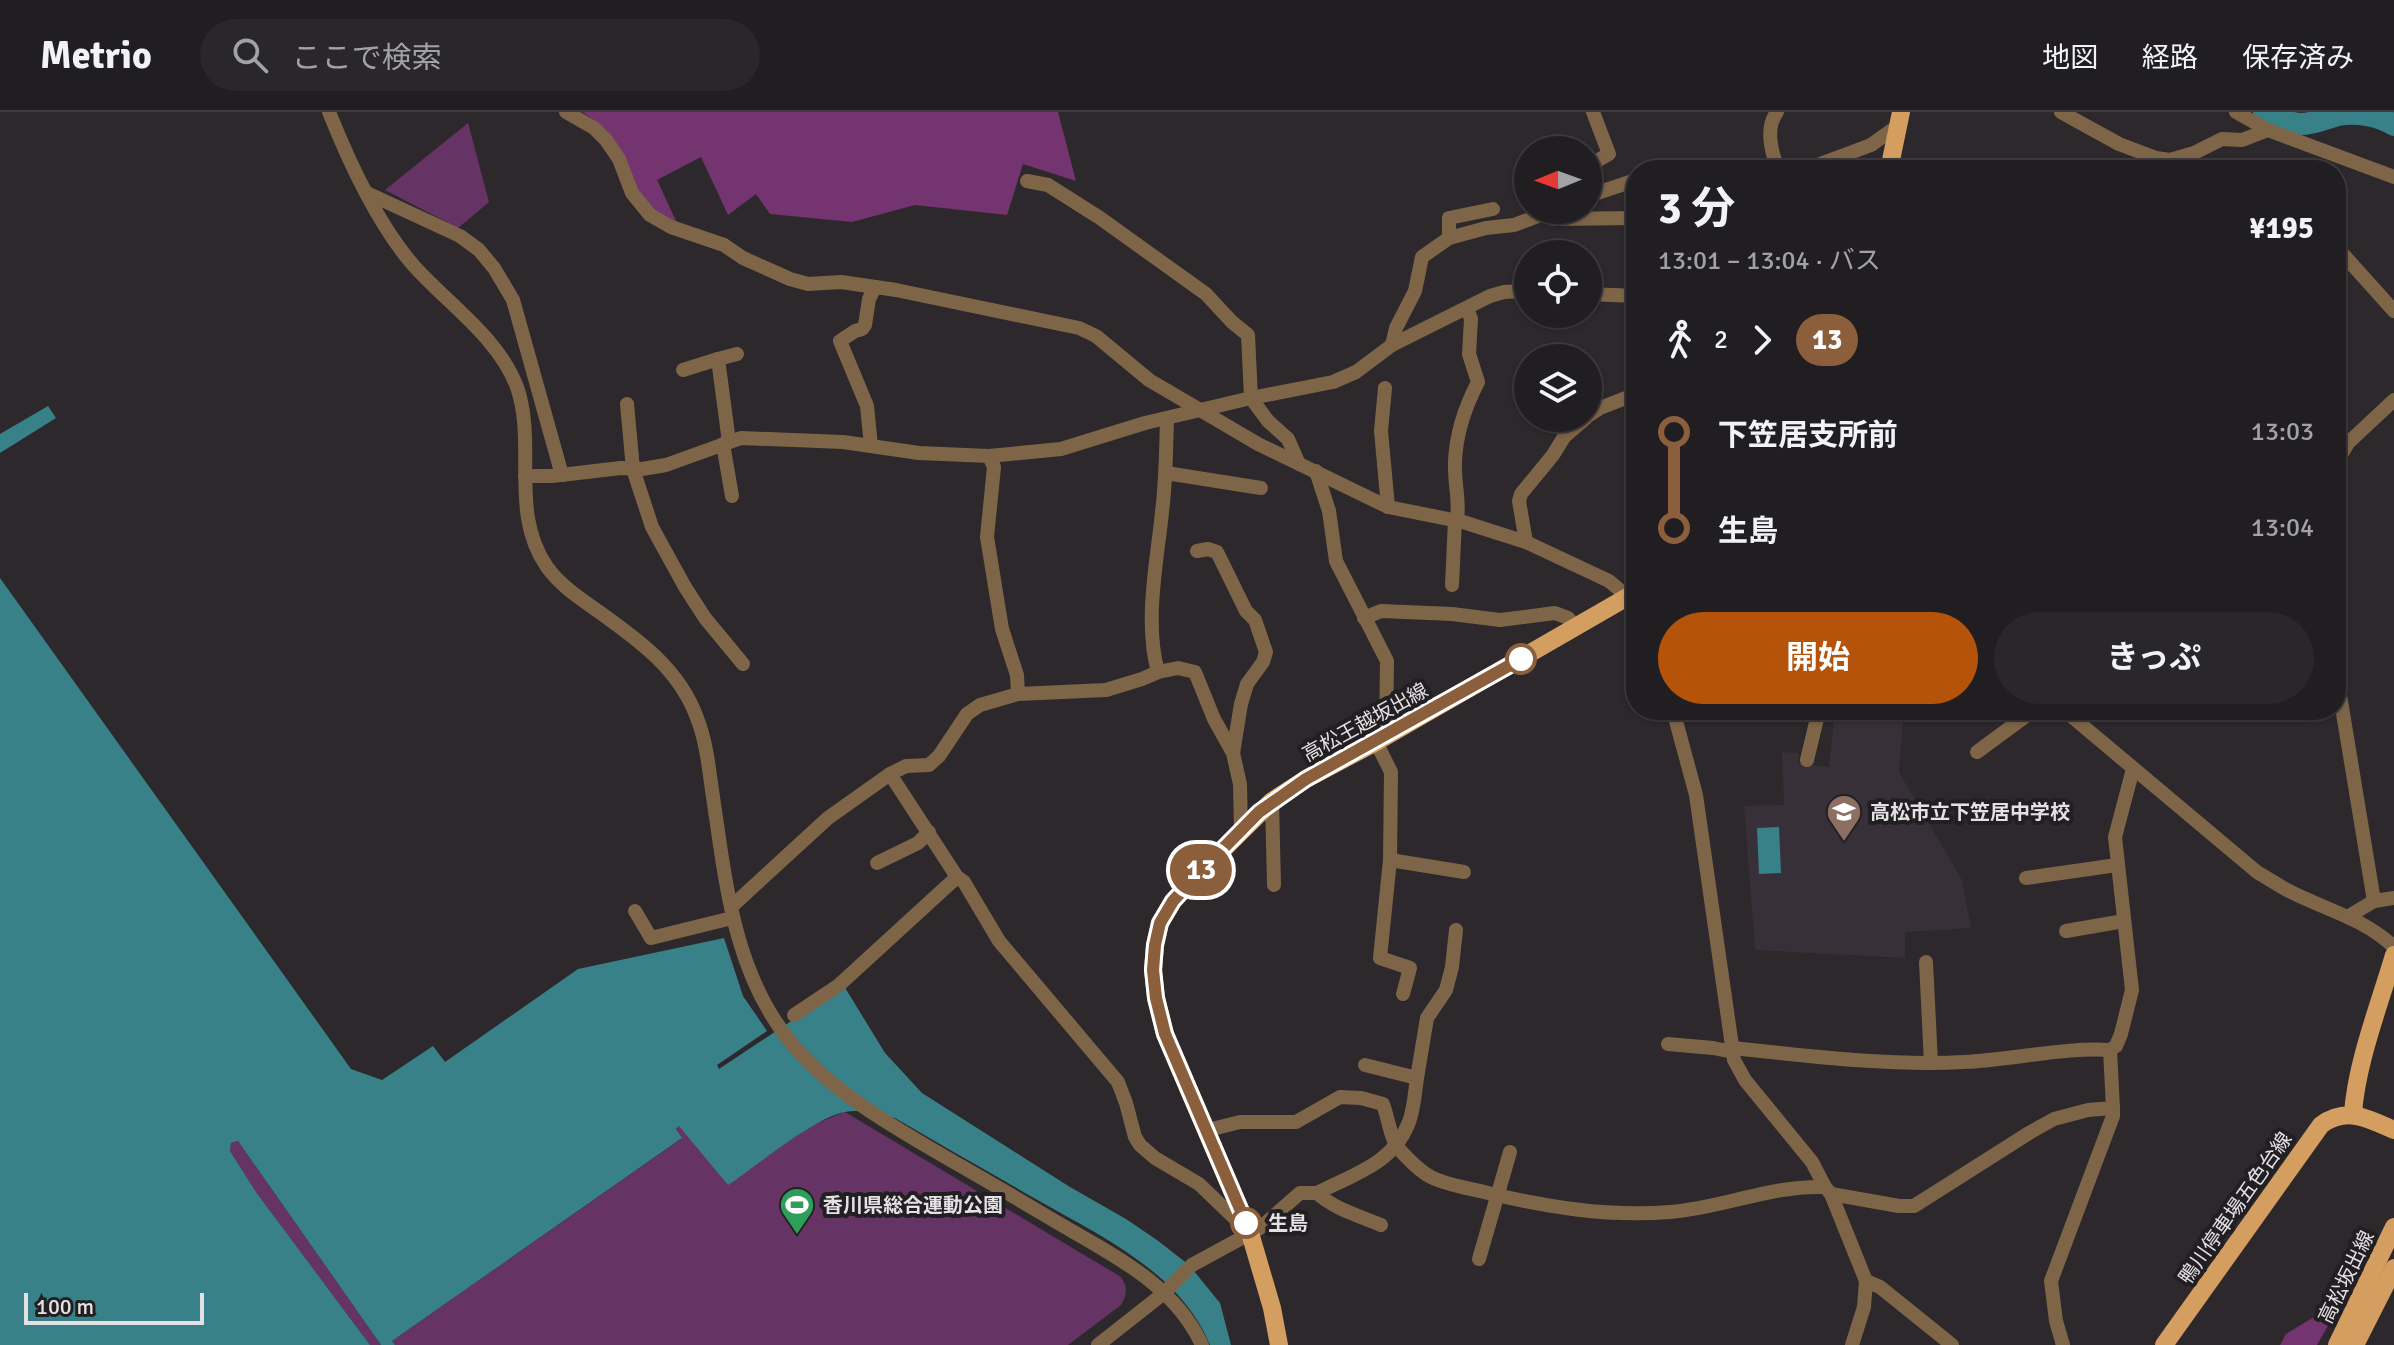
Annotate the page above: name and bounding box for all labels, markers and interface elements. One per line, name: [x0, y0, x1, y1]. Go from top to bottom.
search box: [200, 19, 760, 91]
text: Metrio: [40, 32, 152, 79]
icon: search: [228, 33, 272, 77]
text: ここで検索: [292, 40, 442, 77]
text: 地図: [2042, 41, 2098, 75]
text: 経路: [2142, 41, 2198, 75]
text: 保存済み: [2242, 41, 2354, 75]
north arrow: [1514, 136, 1602, 224]
map controls: [1514, 136, 1602, 432]
text: 3 分: [1658, 182, 1735, 236]
text: ¥195: [2249, 210, 2314, 247]
button: locate: [1514, 240, 1602, 328]
text: 13:01 – 13:04 · バス: [1658, 245, 1881, 277]
icon: walk: [1658, 318, 1702, 362]
icon: forward: [1740, 318, 1784, 362]
text: 13: [1812, 323, 1842, 357]
text: 2: [1714, 324, 1728, 356]
button: layers: [1514, 344, 1602, 432]
text: 13:03: [2251, 416, 2314, 448]
text: 下笠居支所前: [1718, 417, 1898, 454]
text: 13:04: [2251, 512, 2314, 544]
text: 生島: [1718, 513, 1778, 550]
button: 開始: [1658, 612, 1978, 704]
button: きっぷ: [1994, 612, 2314, 704]
unlabelled marker: [1506, 644, 1536, 674]
street label: 高松王越坂出線: [1298, 678, 1433, 767]
school or university icon: 高松市立下笠居中学校: [1825, 793, 1863, 843]
place label: 高松市立下笠居中学校: [1870, 800, 2070, 825]
line badge: 13: [1165, 844, 1237, 896]
text: 13: [1186, 853, 1216, 887]
street label: 鴨川停車場五色台線: [2174, 1127, 2297, 1289]
sports icon: 香川県総合運動公園: [778, 1186, 816, 1236]
place label: 香川県総合運動公園: [823, 1193, 1003, 1218]
marker: 生島: [1231, 1208, 1261, 1238]
place label: 生島: [1268, 1211, 1308, 1236]
street label: 高松坂出線: [2313, 1227, 2380, 1328]
scale bar: [24, 1289, 204, 1325]
text: 100 m: [36, 1293, 94, 1320]

